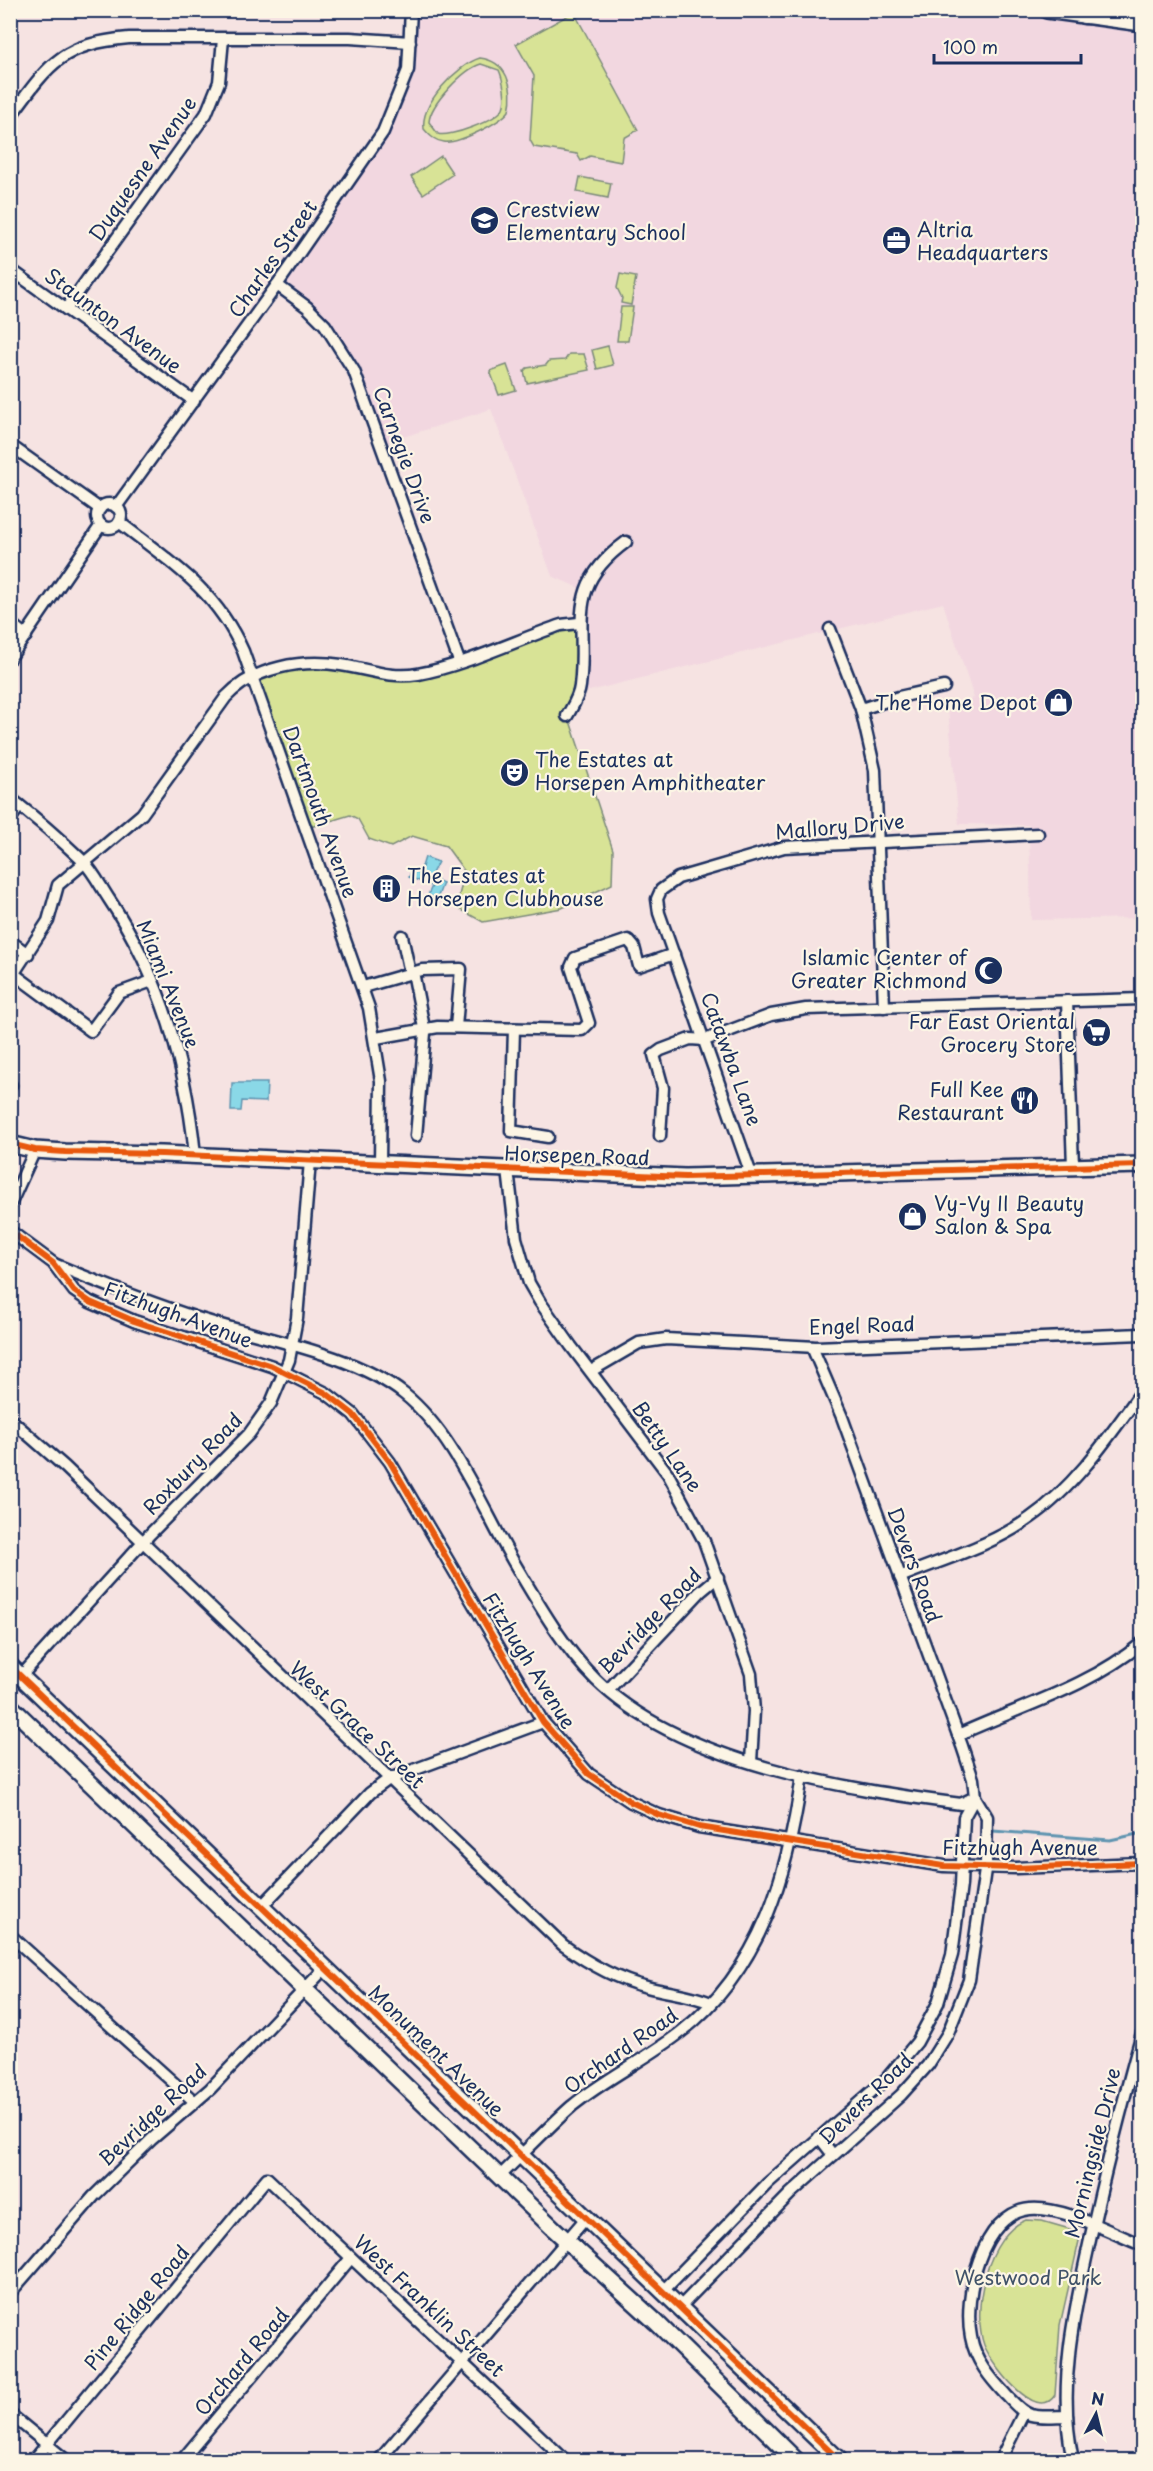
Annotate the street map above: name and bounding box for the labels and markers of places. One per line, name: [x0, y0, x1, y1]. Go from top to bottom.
place label: Crestview Elementary School: [506, 194, 686, 247]
school or university icon: Crestview Elementary School: [469, 205, 501, 237]
place label: Altria Headquarters: [917, 214, 1048, 267]
office icon: Altria Headquarters: [880, 225, 912, 257]
place label: The Home Depot: [875, 687, 1037, 717]
shop icon: The Home Depot: [1042, 687, 1074, 719]
place label: The Estates at Horsepen Amphitheater: [535, 744, 766, 797]
theatre icon: The Estates at Horsepen Amphitheater: [498, 756, 530, 788]
place label: The Estates at Horsepen Clubhouse: [407, 860, 604, 913]
building icon: The Estates at Horsepen Clubhouse: [370, 872, 402, 904]
place label: Islamic Center of Greater Richmond: [791, 942, 969, 995]
mosque icon: Islamic Center of Greater Richmond: [972, 954, 1004, 986]
place label: Far East Oriental Grocery Store: [909, 1006, 1075, 1059]
supermarket icon: Far East Oriental Grocery Store: [1080, 1017, 1112, 1049]
place label: Full Kee Restaurant: [897, 1074, 1004, 1127]
restaurant icon: Full Kee Restaurant: [1009, 1085, 1041, 1117]
place label: Vy-Vy II Beauty Salon & Spa: [934, 1188, 1084, 1241]
shop icon: Vy-Vy II Beauty Salon & Spa: [897, 1200, 929, 1232]

